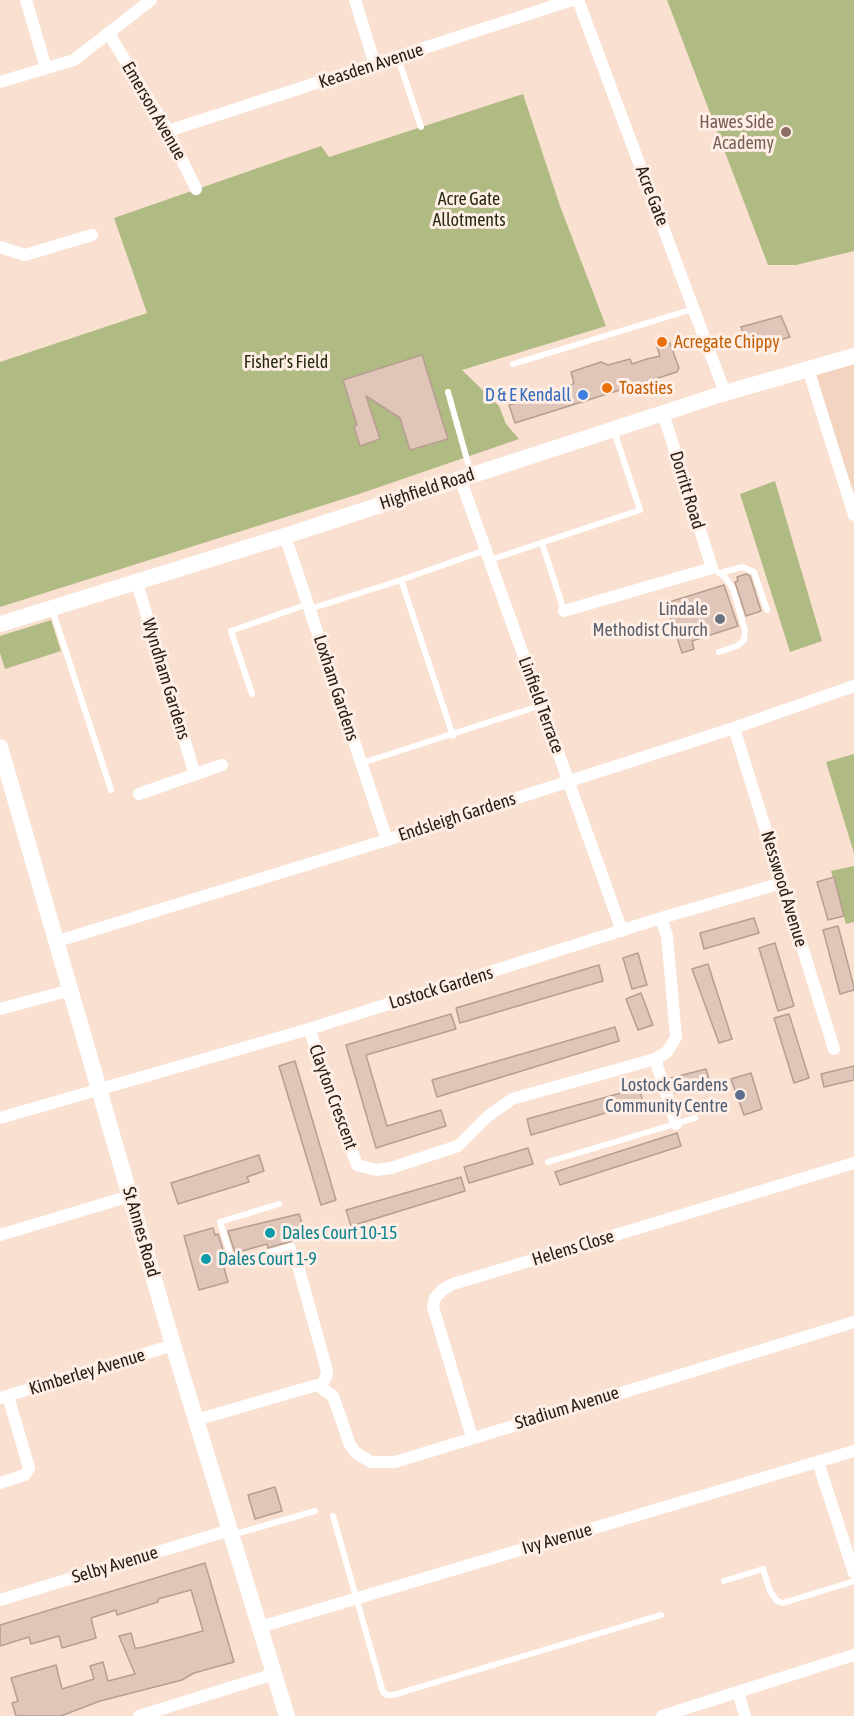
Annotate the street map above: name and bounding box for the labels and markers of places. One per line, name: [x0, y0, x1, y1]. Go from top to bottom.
place label: Hawes Side Academy: [699, 111, 774, 154]
marker: Hawes Side Academy: [779, 125, 793, 139]
place label: Acregate Chippy: [674, 331, 780, 353]
marker: Acregate Chippy: [655, 335, 669, 349]
place label: Toasties: [619, 377, 673, 399]
marker: Toasties: [600, 381, 614, 395]
place label: D & E Kendall: [485, 384, 571, 406]
marker: D & E Kendall: [576, 388, 590, 402]
place label: Lindale Methodist Church: [592, 598, 708, 640]
marker: Lindale Methodist Church: [713, 612, 727, 626]
place label: Lostock Gardens Community Centre: [605, 1074, 728, 1116]
marker: Lostock Gardens Community Centre: [733, 1088, 747, 1102]
place label: Dales Court 10-15: [282, 1222, 398, 1244]
marker: Dales Court 10-15: [263, 1226, 277, 1240]
place label: Dales Court 1-9: [218, 1248, 317, 1270]
marker: Dales Court 1-9: [199, 1252, 213, 1266]

